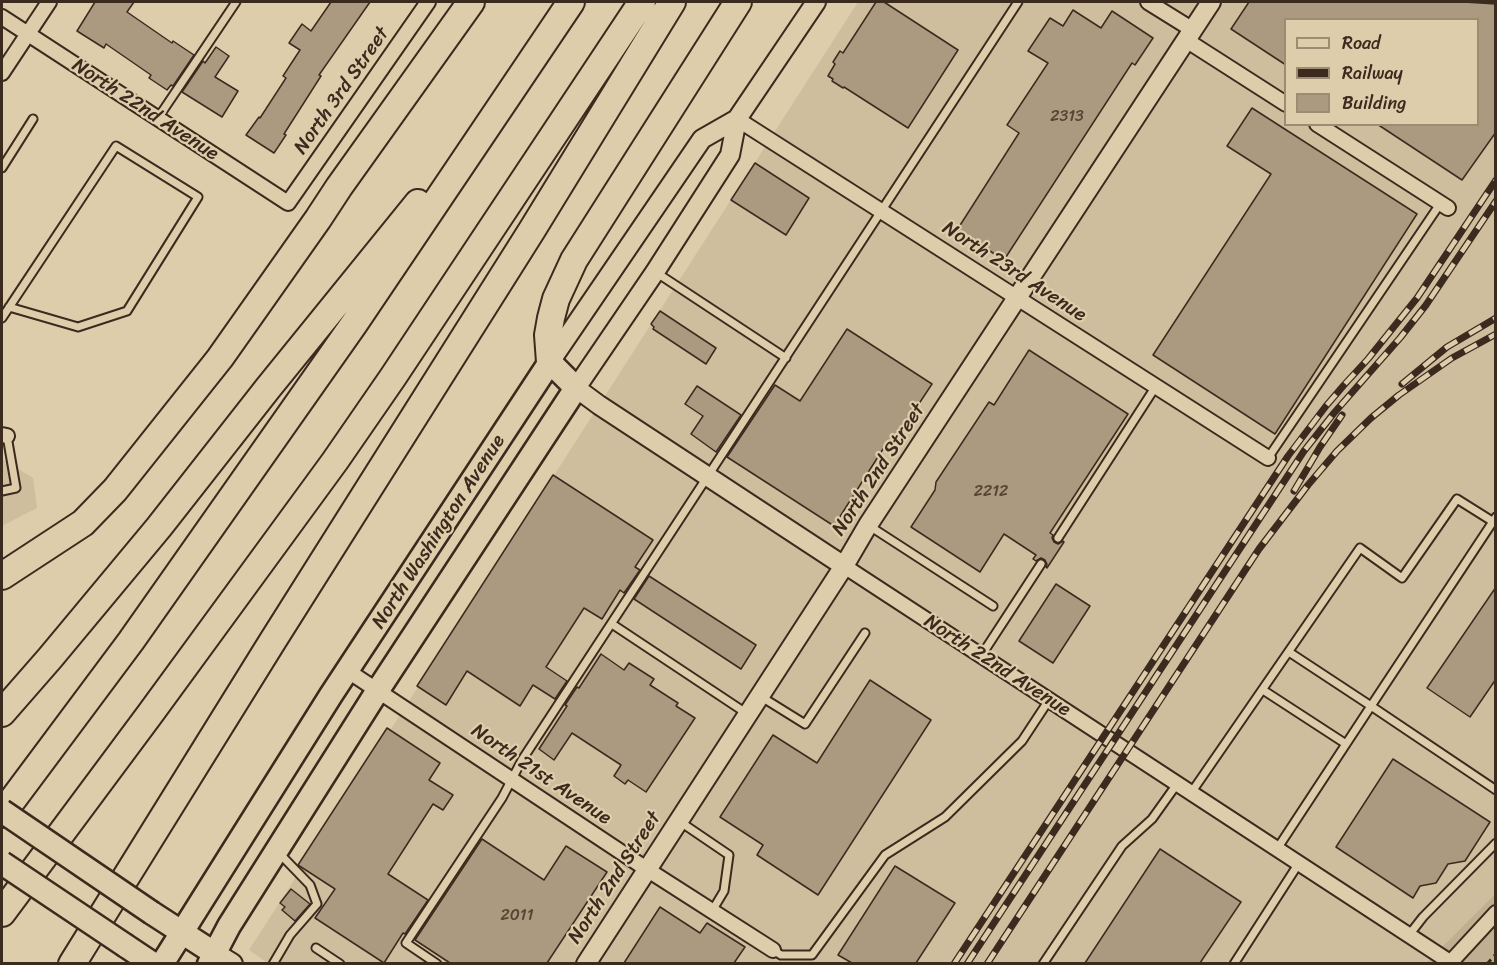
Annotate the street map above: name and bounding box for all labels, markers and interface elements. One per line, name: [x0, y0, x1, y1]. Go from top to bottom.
legend: [1284, 18, 1479, 126]
street label: North 3rd Street: [289, 23, 395, 159]
text: Road: [1342, 27, 1381, 59]
street label: North 22nd Avenue: [67, 54, 223, 166]
text: Railway: [1342, 57, 1403, 89]
text: Building: [1342, 87, 1406, 119]
house number: 2313: [1050, 107, 1084, 127]
street label: North 23rd Avenue: [937, 216, 1091, 328]
street label: North 2nd Street: [827, 399, 931, 541]
street label: North Washington Avenue: [367, 430, 511, 634]
house number: 2212: [974, 482, 1008, 502]
street label: North 22nd Avenue: [919, 610, 1075, 722]
street label: North 21st Avenue: [466, 719, 616, 831]
street label: North 2nd Street: [563, 807, 667, 949]
house number: 2011: [500, 906, 534, 926]

